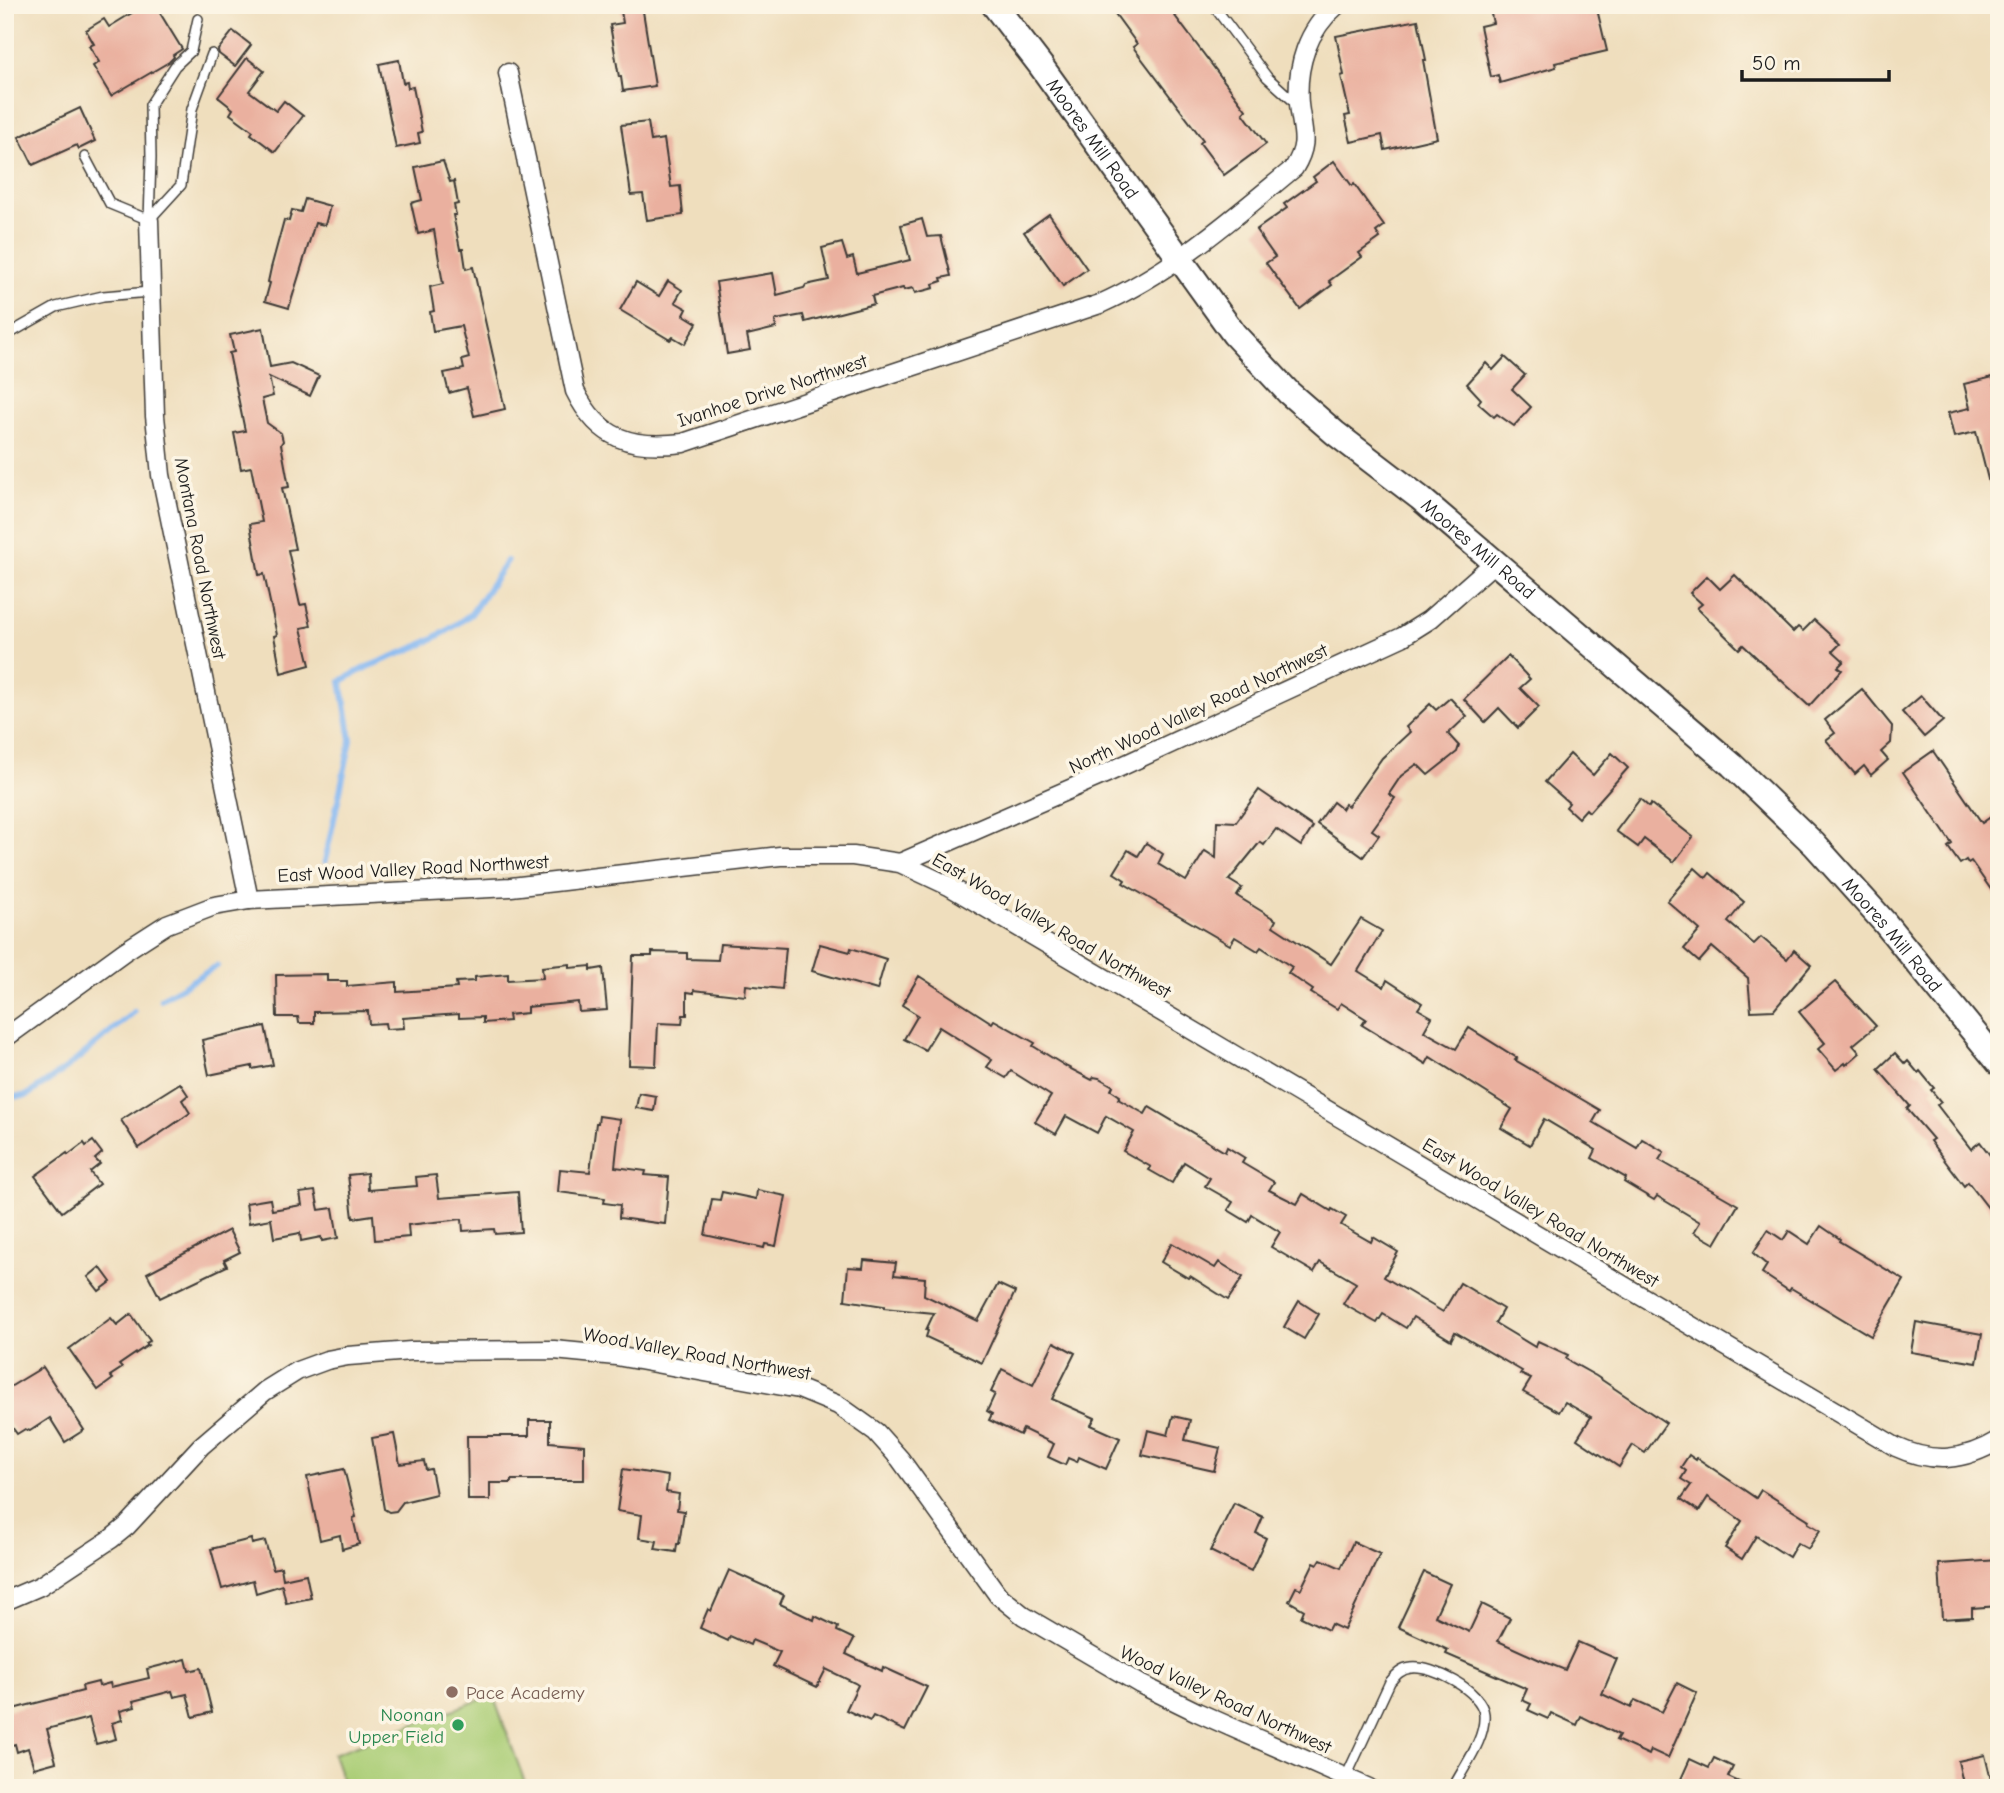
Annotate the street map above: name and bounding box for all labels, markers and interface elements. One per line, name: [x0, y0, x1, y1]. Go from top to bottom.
scale bar: [1742, 38, 1888, 82]
text: 50 m: [1752, 51, 1801, 75]
street label: Moores Mill Road: [1041, 74, 1143, 203]
street label: Ivanhoe Drive Northwest: [675, 350, 871, 432]
street label: Montana Road Northwest: [170, 456, 230, 661]
street label: Moores Mill Road: [1416, 494, 1539, 604]
street label: North Wood Valley Road Northwest: [1066, 639, 1332, 779]
street label: East Wood Valley Road Northwest: [928, 848, 1175, 1004]
street label: East Wood Valley Road Northwest: [277, 851, 550, 887]
street label: Moores Mill Road: [1837, 873, 1946, 996]
street label: East Wood Valley Road Northwest: [1418, 1133, 1663, 1293]
street label: Wood Valley Road Northwest: [581, 1323, 813, 1385]
street label: Wood Valley Road Northwest: [1116, 1641, 1335, 1759]
place label: Pace Academy: [466, 1682, 585, 1704]
marker: Pace Academy: [444, 1684, 460, 1700]
place label: Noonan Upper Field: [348, 1704, 444, 1748]
marker: Noonan Upper Field: [450, 1717, 466, 1733]

